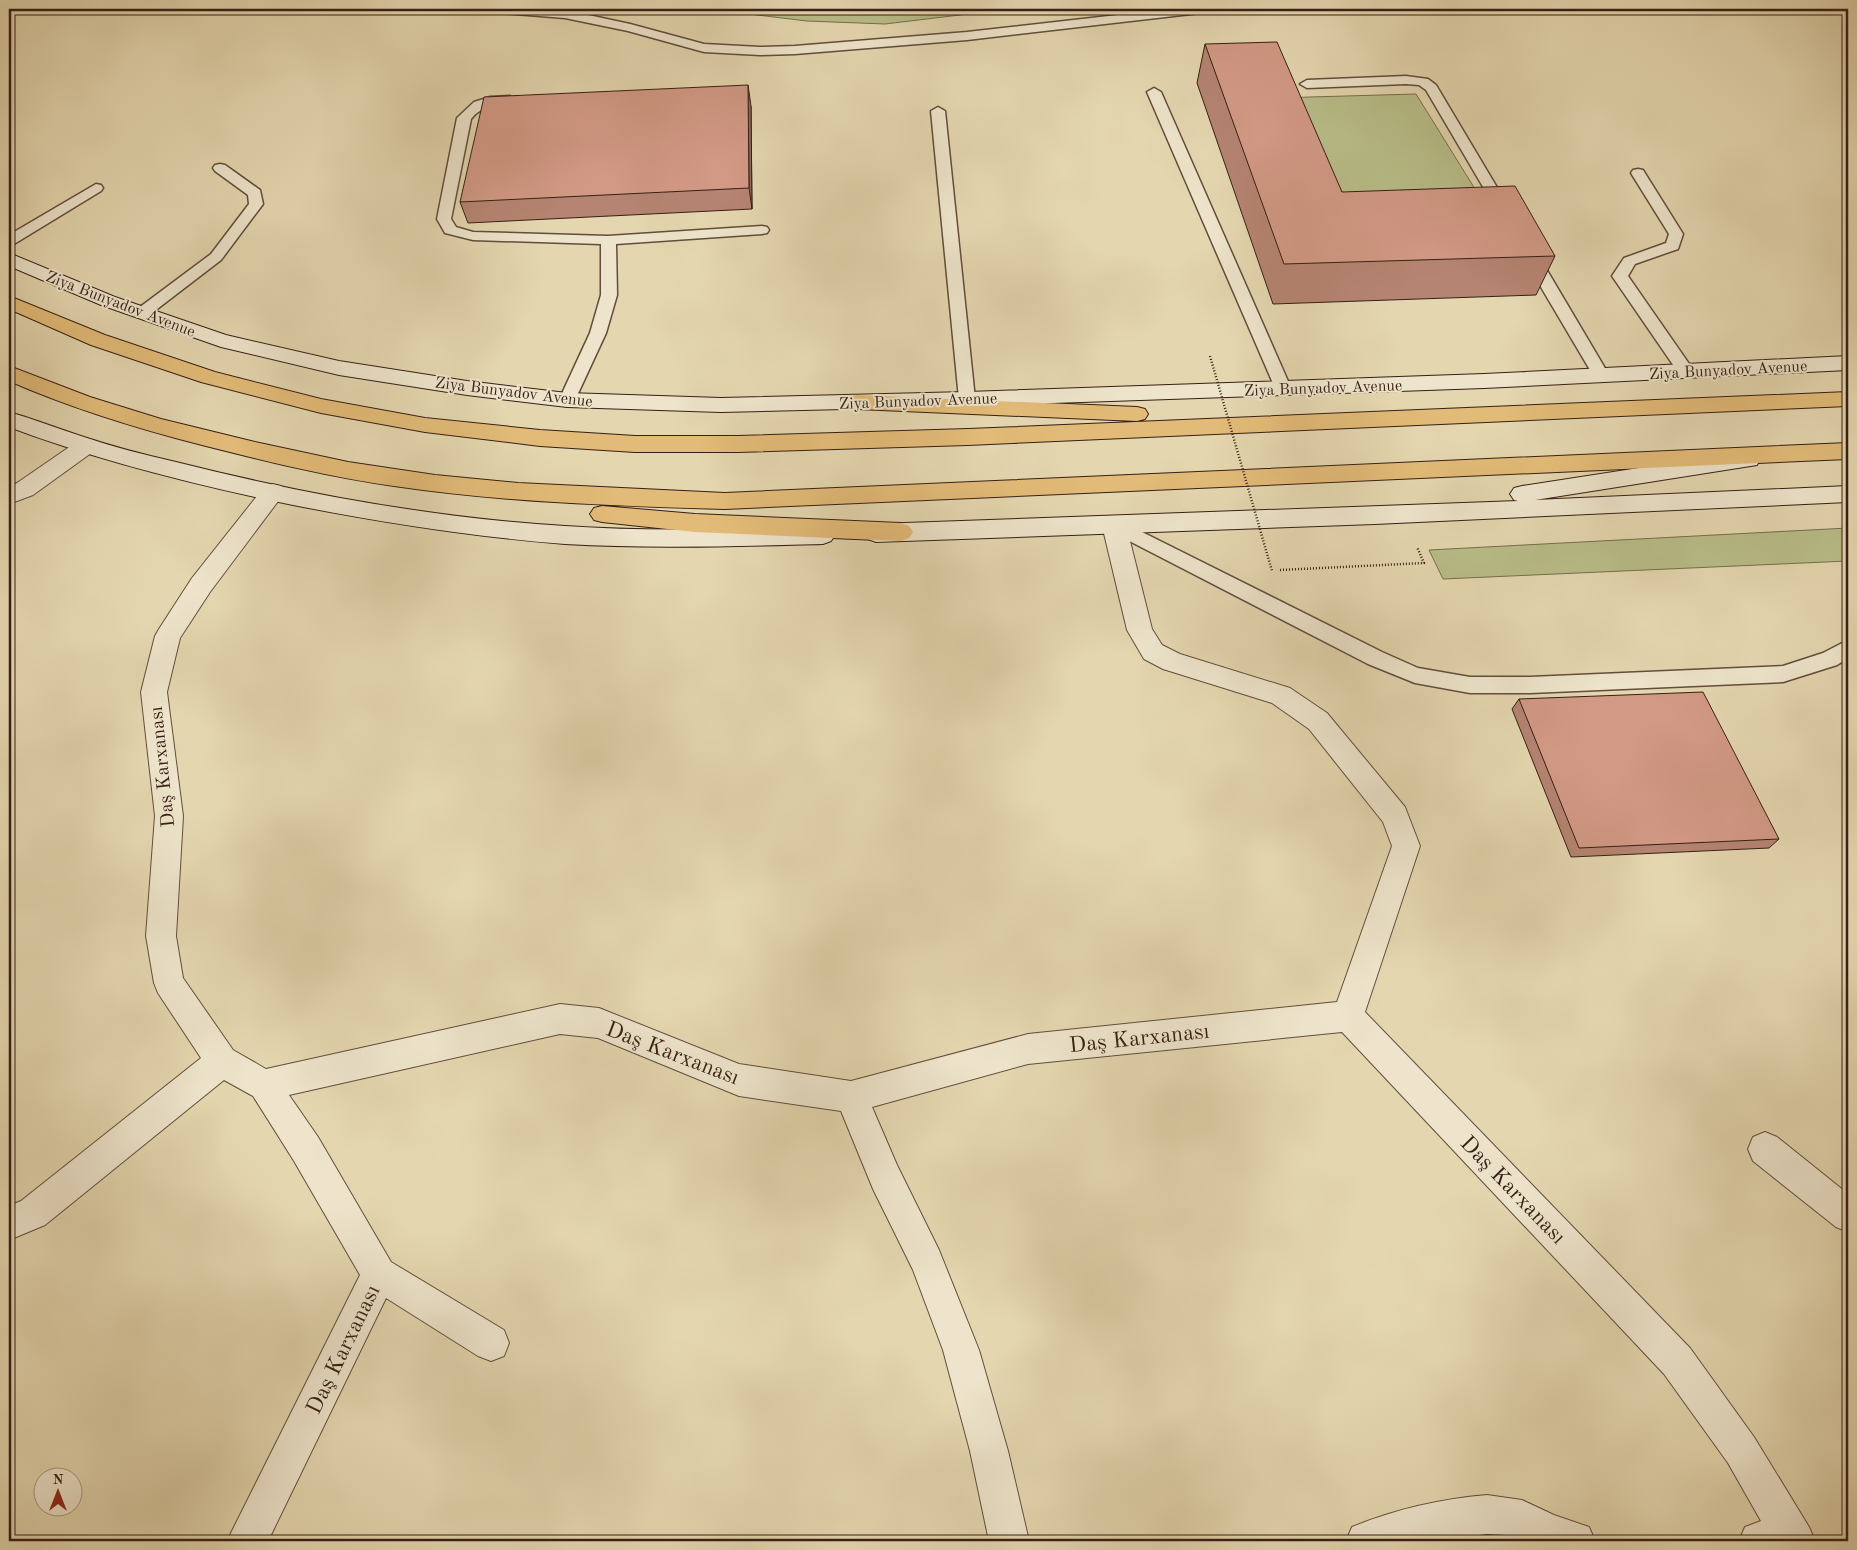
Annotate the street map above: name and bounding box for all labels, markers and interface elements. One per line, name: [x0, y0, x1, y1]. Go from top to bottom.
street label: Ziya Bunyadov Avenue: [43, 269, 197, 341]
street label: Ziya Bunyadov Avenue: [1648, 359, 1808, 383]
street label: Ziya Bunyadov Avenue: [434, 375, 593, 411]
street label: Ziya Bunyadov Avenue: [1244, 378, 1403, 400]
street label: Ziya Bunyadov Avenue: [839, 391, 998, 413]
street label: Daş Karxanası: [148, 705, 179, 828]
street label: Daş Karxanası: [603, 1018, 742, 1089]
street label: Daş Karxanası: [1068, 1021, 1210, 1057]
street label: Daş Karxanası: [1456, 1132, 1569, 1249]
street label: Daş Karxanası: [303, 1282, 385, 1418]
north arrow: [32, 1468, 82, 1518]
text: N: [53, 1473, 64, 1487]

